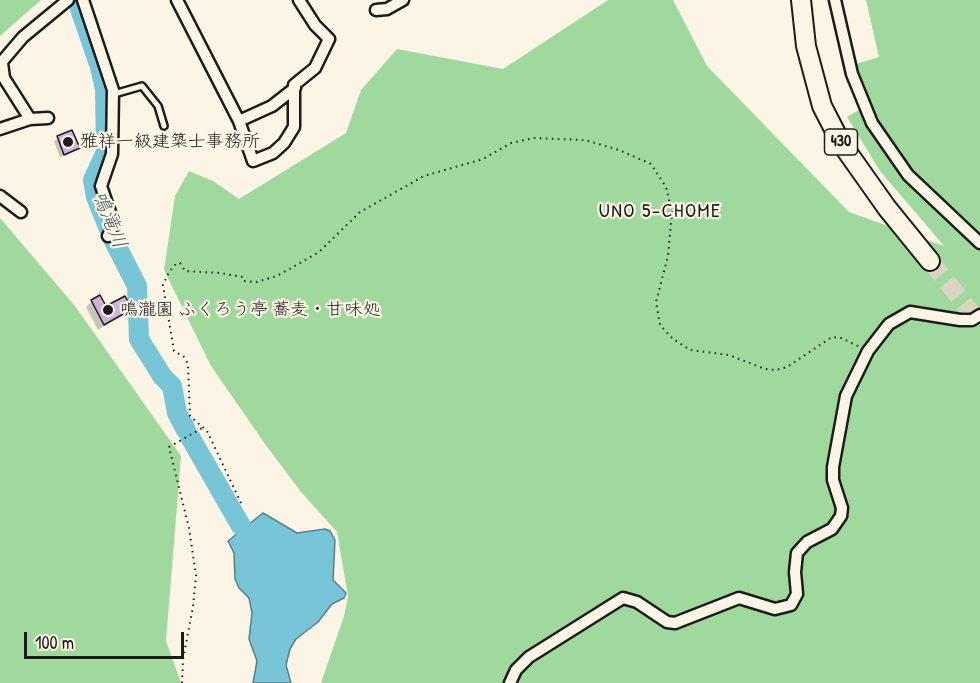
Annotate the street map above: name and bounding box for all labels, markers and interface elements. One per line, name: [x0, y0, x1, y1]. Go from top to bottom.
road number: 430: [824, 129, 858, 155]
place label: 雅祥一級建築士事務所: [80, 131, 260, 153]
marker: 雅祥一級建築士事務所: [61, 135, 75, 149]
water label: 鳴滝川: [87, 188, 131, 252]
district label: UNO 5-CHOME: [599, 200, 721, 224]
place label: 鳴瀧園 ふくろう亭 蕎麦・甘味処: [120, 299, 380, 321]
marker: 鳴瀧園 ふくろう亭 蕎麦・甘味処: [101, 303, 115, 317]
scale bar: [27, 620, 188, 658]
text: 100 m: [35, 630, 74, 655]

